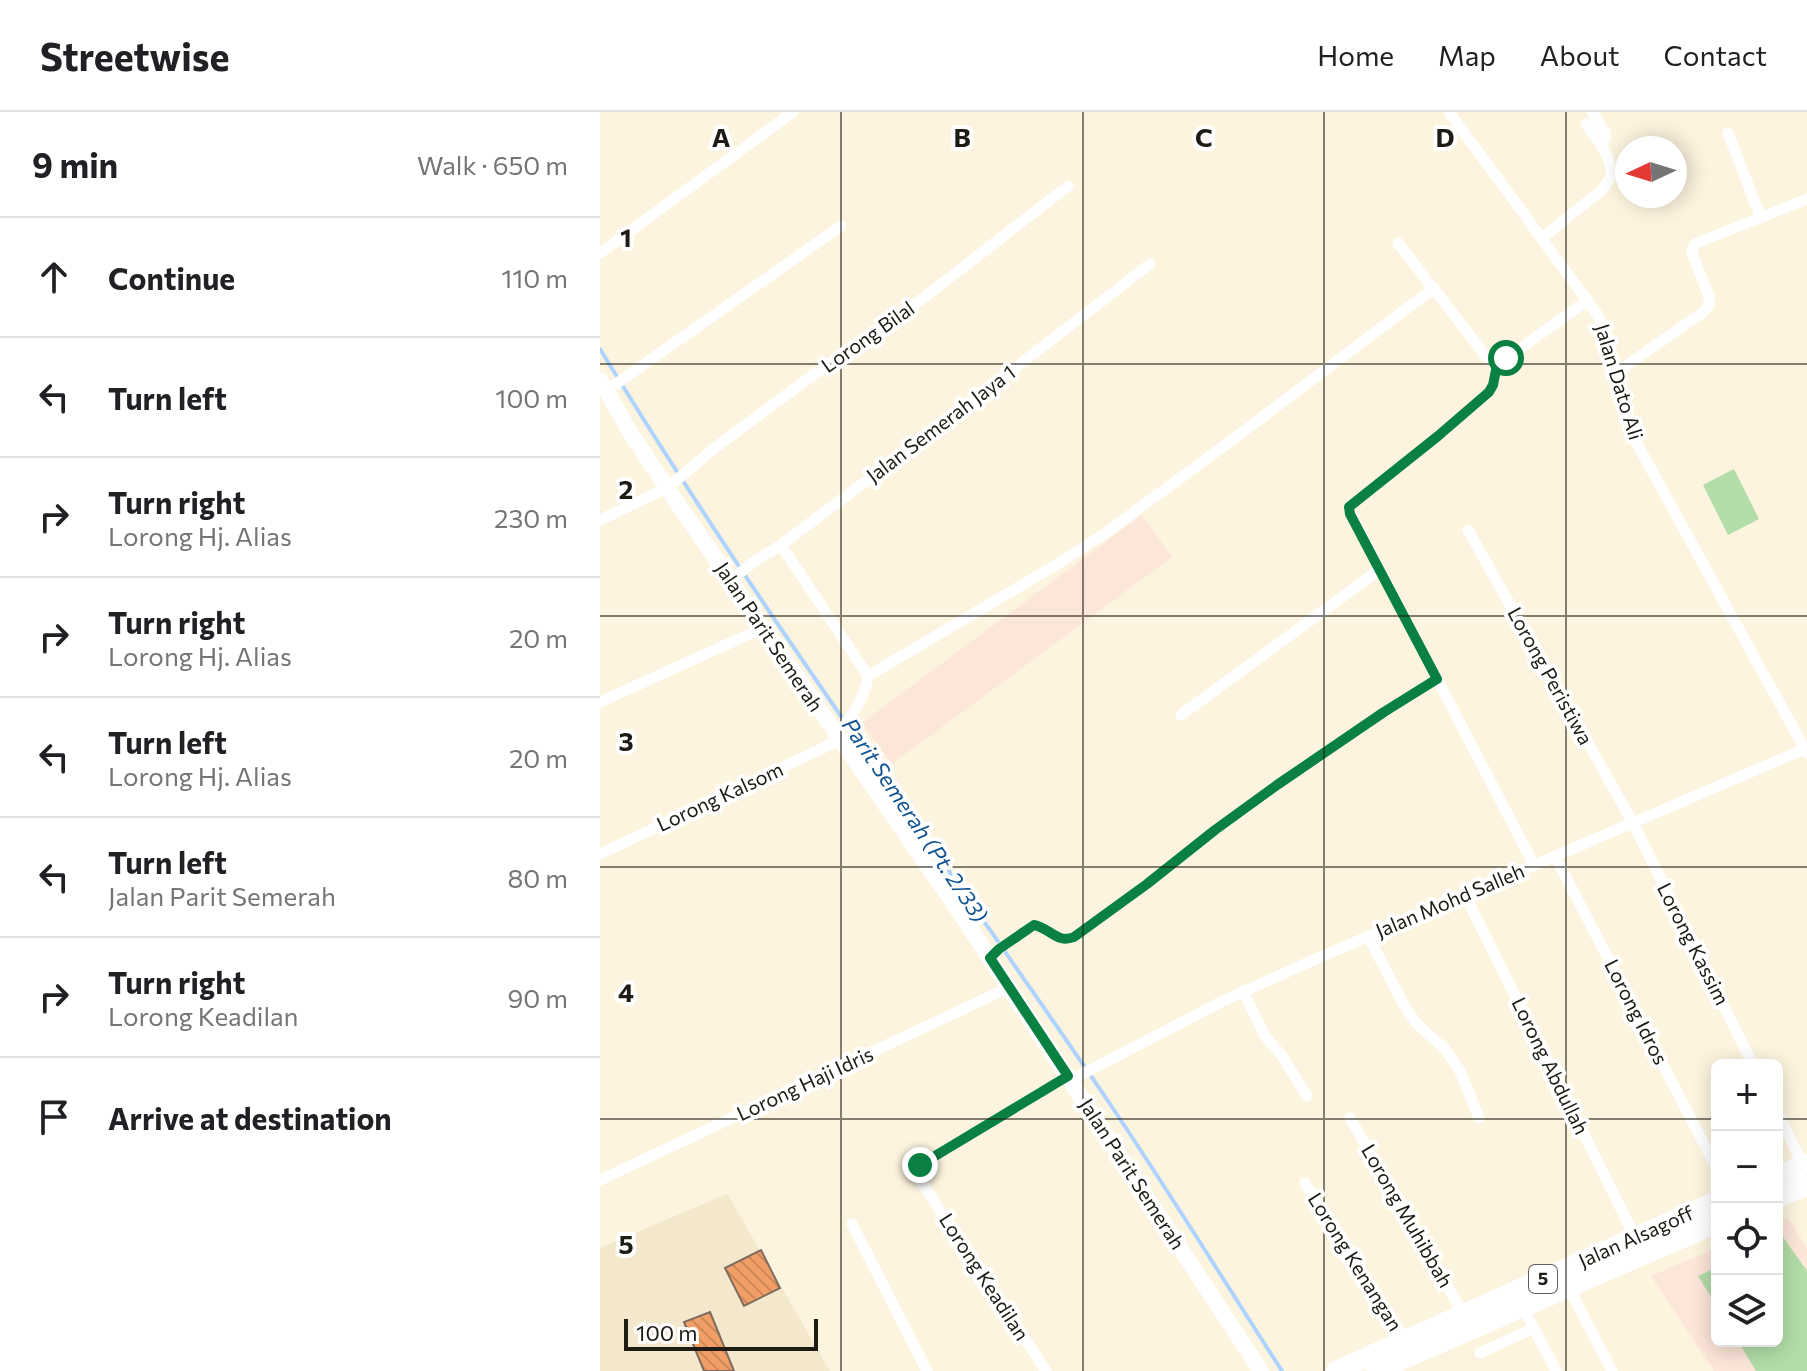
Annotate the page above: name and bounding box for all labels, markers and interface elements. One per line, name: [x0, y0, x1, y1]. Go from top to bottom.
text: Streetwise: [40, 32, 229, 79]
text: Home: [1317, 38, 1394, 72]
text: Map: [1438, 38, 1496, 72]
text: About: [1540, 38, 1620, 72]
text: Contact: [1664, 38, 1767, 72]
text: A: [712, 121, 731, 152]
text: B: [953, 121, 971, 152]
text: C: [1195, 121, 1213, 152]
text: D: [1435, 121, 1455, 152]
north arrow: [1615, 136, 1687, 208]
text: 9 min: [32, 143, 118, 185]
text: Walk · 650 m: [417, 149, 568, 180]
text: 1: [620, 221, 632, 252]
icon: ahead: [32, 255, 76, 299]
text: Continue: [108, 259, 235, 296]
text: 110 m: [501, 262, 568, 293]
street label: Lorong Bilal: [816, 295, 918, 377]
street label: Jalan Dato Ali: [1591, 321, 1649, 443]
route start: [1488, 340, 1524, 376]
street label: Jalan Semerah Jaya 1: [861, 359, 1019, 487]
icon: left: [32, 375, 76, 419]
text: Turn left: [108, 379, 227, 416]
text: 100 m: [495, 382, 568, 413]
text: 2: [619, 473, 633, 504]
text: Turn right: [108, 483, 245, 520]
icon: right: [32, 495, 76, 539]
text: 230 m: [494, 502, 568, 533]
text: Lorong Hj. Alias: [108, 520, 292, 551]
street label: Jalan Parit Semerah: [711, 557, 829, 716]
street label: Lorong Peristiwa: [1503, 602, 1599, 749]
text: Turn right: [108, 603, 245, 640]
icon: right: [32, 615, 76, 659]
text: 20 m: [509, 622, 568, 653]
text: Lorong Hj. Alias: [108, 640, 292, 671]
water label: Parit Semerah (Pt. 2/33): [837, 712, 994, 927]
text: Turn left: [108, 723, 227, 760]
text: 3: [618, 725, 634, 756]
icon: left: [32, 735, 76, 779]
text: 20 m: [509, 742, 568, 773]
street label: Lorong Kalsom: [653, 756, 787, 836]
text: Lorong Hj. Alias: [108, 760, 292, 791]
text: Turn left: [108, 843, 227, 880]
icon: left: [32, 855, 76, 899]
street label: Jalan Mohd Salleh: [1372, 858, 1528, 942]
text: 80 m: [508, 862, 568, 893]
street label: Lorong Kassim: [1653, 878, 1735, 1009]
text: Jalan Parit Semerah: [108, 880, 336, 911]
street label: Lorong Idros: [1600, 955, 1674, 1068]
text: Turn right: [108, 963, 245, 1000]
icon: right: [32, 975, 76, 1019]
text: 4: [618, 976, 634, 1007]
text: 90 m: [508, 982, 568, 1013]
street label: Lorong Abdullah: [1507, 993, 1594, 1138]
text: Lorong Keadilan: [108, 1000, 299, 1031]
street label: Lorong Haji Idris: [732, 1041, 877, 1125]
map controls: [1711, 1059, 1783, 1347]
button: +: [1711, 1059, 1783, 1131]
street label: Jalan Parit Semerah: [1075, 1093, 1191, 1253]
icon: arrive: [32, 1095, 76, 1139]
text: Arrive at destination: [108, 1099, 392, 1136]
button: −: [1711, 1131, 1783, 1203]
street label: Lorong Muhibbah: [1357, 1140, 1459, 1291]
route end: [902, 1147, 938, 1183]
street label: Lorong Kenangan: [1304, 1188, 1408, 1335]
street label: Jalan Alsagoff: [1574, 1200, 1697, 1272]
button: locate: [1711, 1203, 1783, 1275]
street label: Lorong Keadilan: [935, 1208, 1035, 1344]
text: 5: [618, 1228, 634, 1259]
road number: 5: [1529, 1265, 1557, 1293]
button: layers: [1711, 1275, 1783, 1347]
scale bar: [624, 1315, 818, 1351]
text: 100 m: [636, 1319, 698, 1346]

